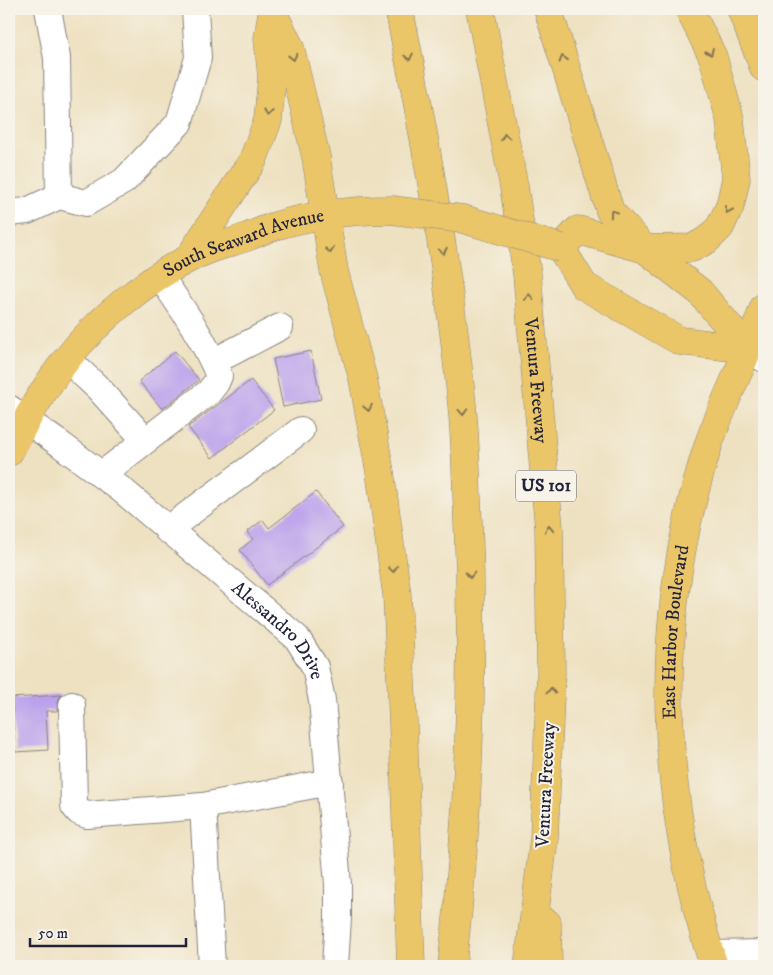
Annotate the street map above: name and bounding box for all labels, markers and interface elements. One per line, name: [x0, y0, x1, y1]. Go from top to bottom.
one-way arrow: [704, 47, 715, 56]
one-way arrow: [287, 52, 298, 61]
one-way arrow: [403, 52, 413, 61]
one-way arrow: [559, 55, 569, 63]
one-way arrow: [263, 109, 274, 117]
one-way arrow: [500, 132, 510, 141]
street label: South Seaward Avenue: [159, 204, 326, 282]
one-way arrow: [723, 205, 734, 214]
one-way arrow: [610, 209, 620, 218]
one-way arrow: [325, 246, 335, 255]
one-way arrow: [438, 247, 448, 255]
one-way arrow: [524, 293, 535, 301]
street label: Ventura Freeway: [519, 316, 553, 445]
one-way arrow: [363, 404, 373, 413]
one-way arrow: [457, 408, 468, 416]
road number: US 101: [516, 471, 576, 502]
one-way arrow: [544, 524, 554, 532]
street label: East Harbor Boulevard: [658, 542, 694, 720]
one-way arrow: [387, 565, 398, 573]
one-way arrow: [465, 571, 475, 579]
street label: Alessandro Drive: [227, 576, 329, 682]
one-way arrow: [545, 687, 556, 695]
street label: Ventura Freeway: [531, 721, 561, 849]
scale bar: [30, 915, 186, 947]
text: 50 m: [38, 924, 68, 943]

